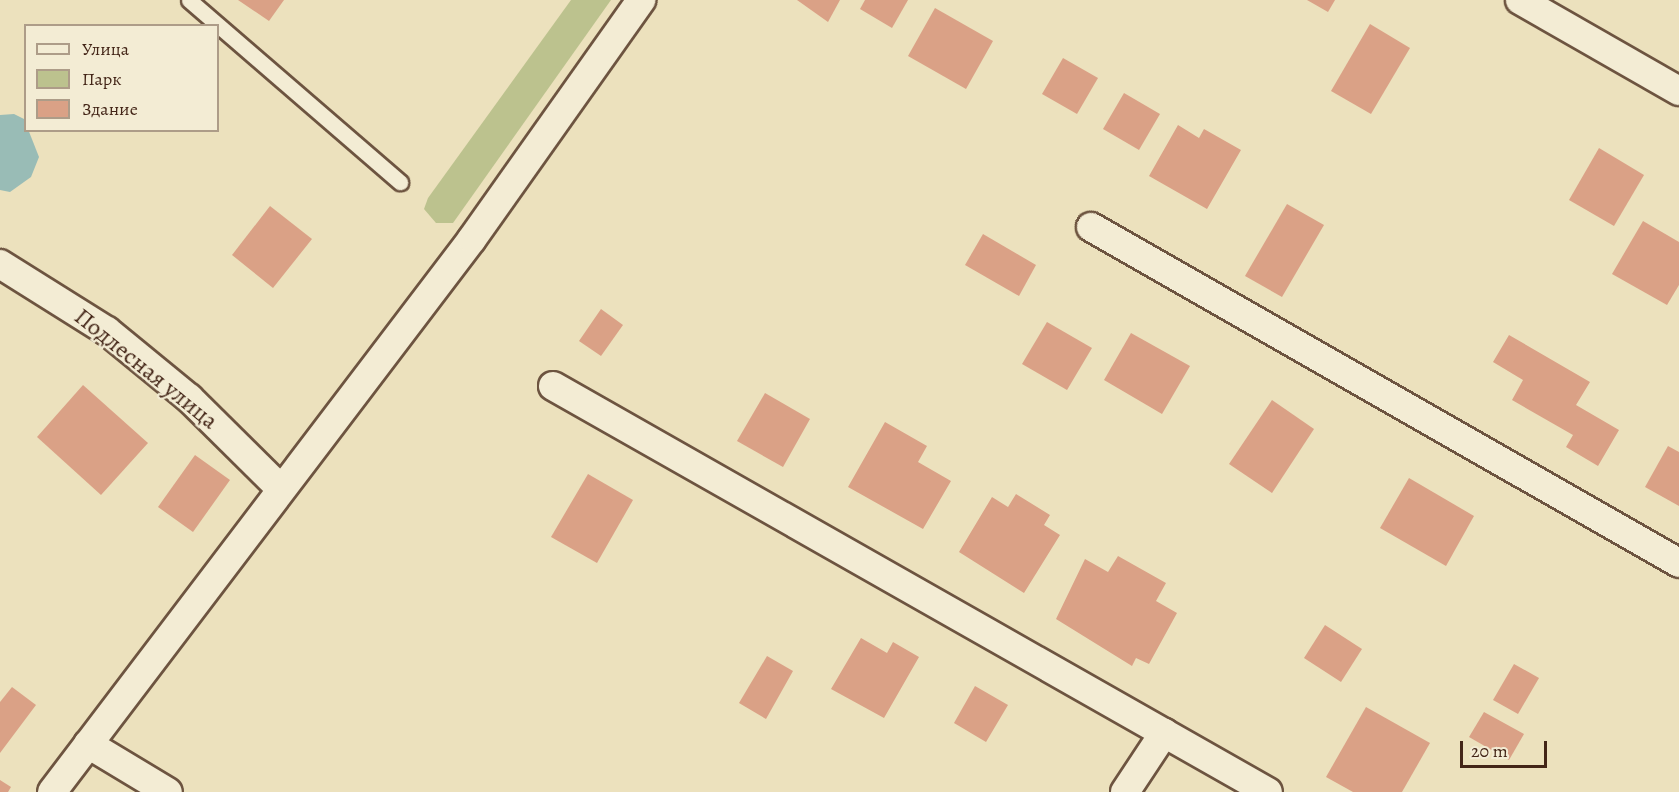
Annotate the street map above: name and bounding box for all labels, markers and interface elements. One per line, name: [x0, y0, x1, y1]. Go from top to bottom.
legend: [24, 24, 219, 132]
text: Улица: [82, 37, 129, 61]
text: Парк: [82, 67, 122, 91]
text: Здание: [82, 97, 138, 121]
street label: Подлесная улица: [68, 302, 224, 436]
scale bar: [1463, 729, 1550, 767]
text: 20 m: [1471, 739, 1508, 763]

